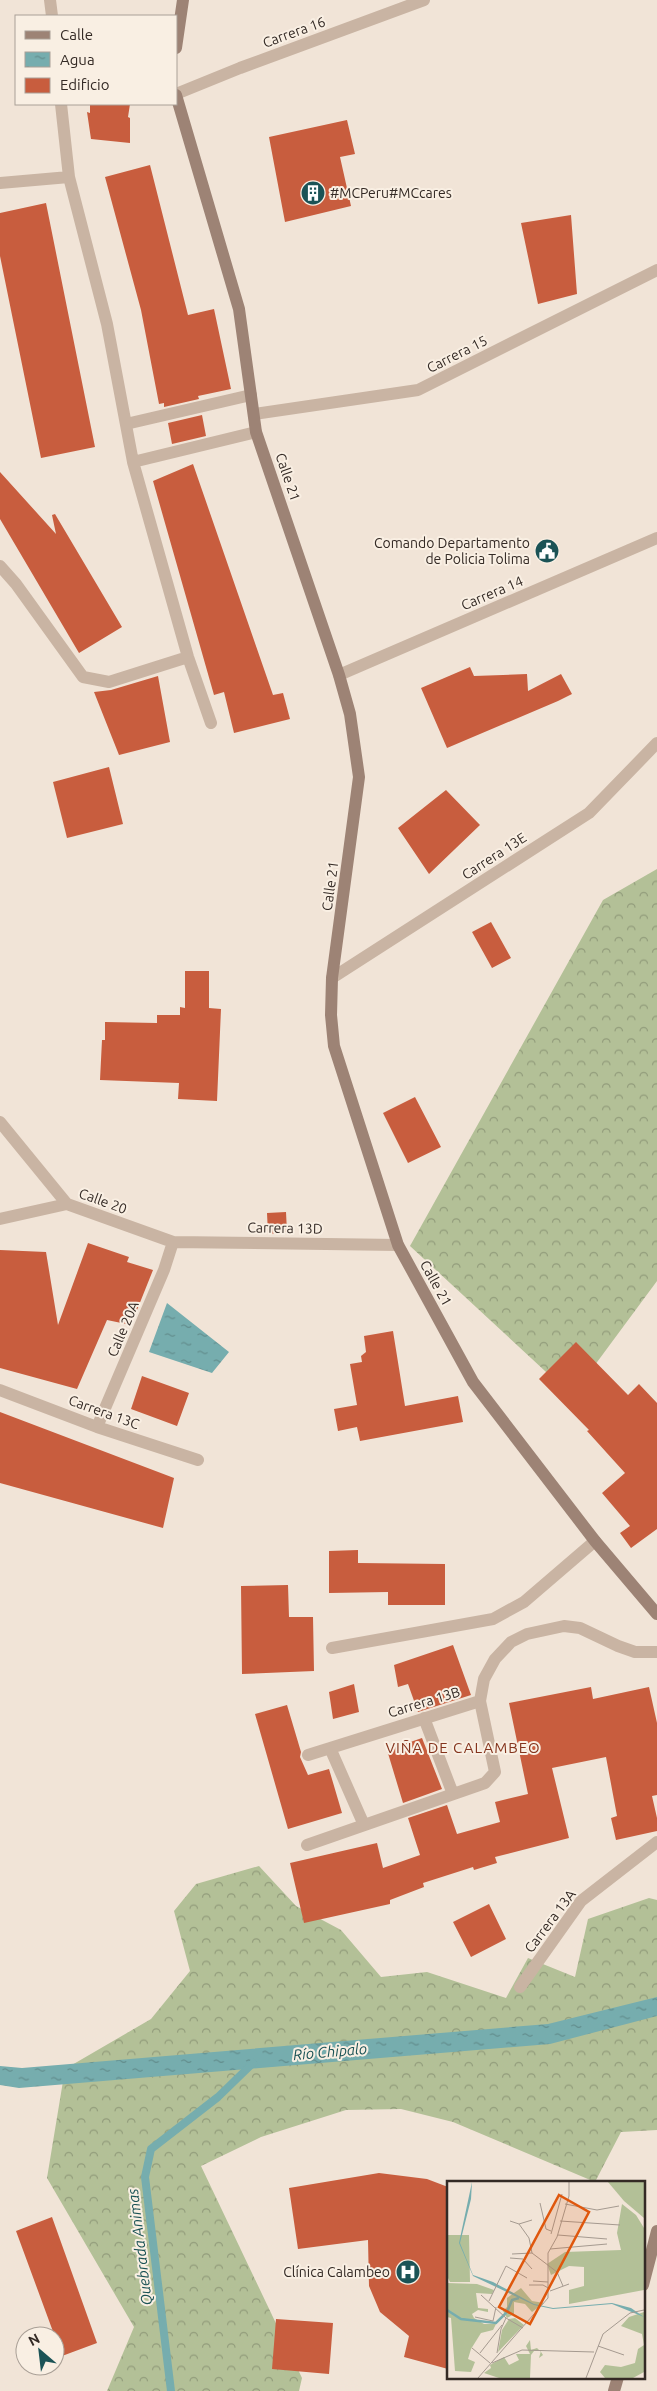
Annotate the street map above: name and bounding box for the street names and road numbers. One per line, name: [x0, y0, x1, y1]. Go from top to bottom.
street label: Carrera 16: [260, 13, 328, 51]
street label: Carrera 15: [424, 332, 490, 376]
street label: Calle 21: [272, 451, 304, 503]
street label: Carrera 14: [459, 573, 525, 613]
street label: Carrera 13E: [459, 829, 529, 883]
street label: Calle 21: [319, 860, 341, 912]
street label: Calle 20: [77, 1185, 129, 1217]
street label: Carrera 13D: [247, 1219, 323, 1237]
street label: Calle 21: [417, 1257, 455, 1309]
street label: Calle 20A: [104, 1299, 142, 1359]
street label: Carrera 13C: [66, 1392, 142, 1432]
street label: Carrera 13B: [386, 1683, 462, 1721]
street label: Carrera 13A: [521, 1886, 579, 1956]

